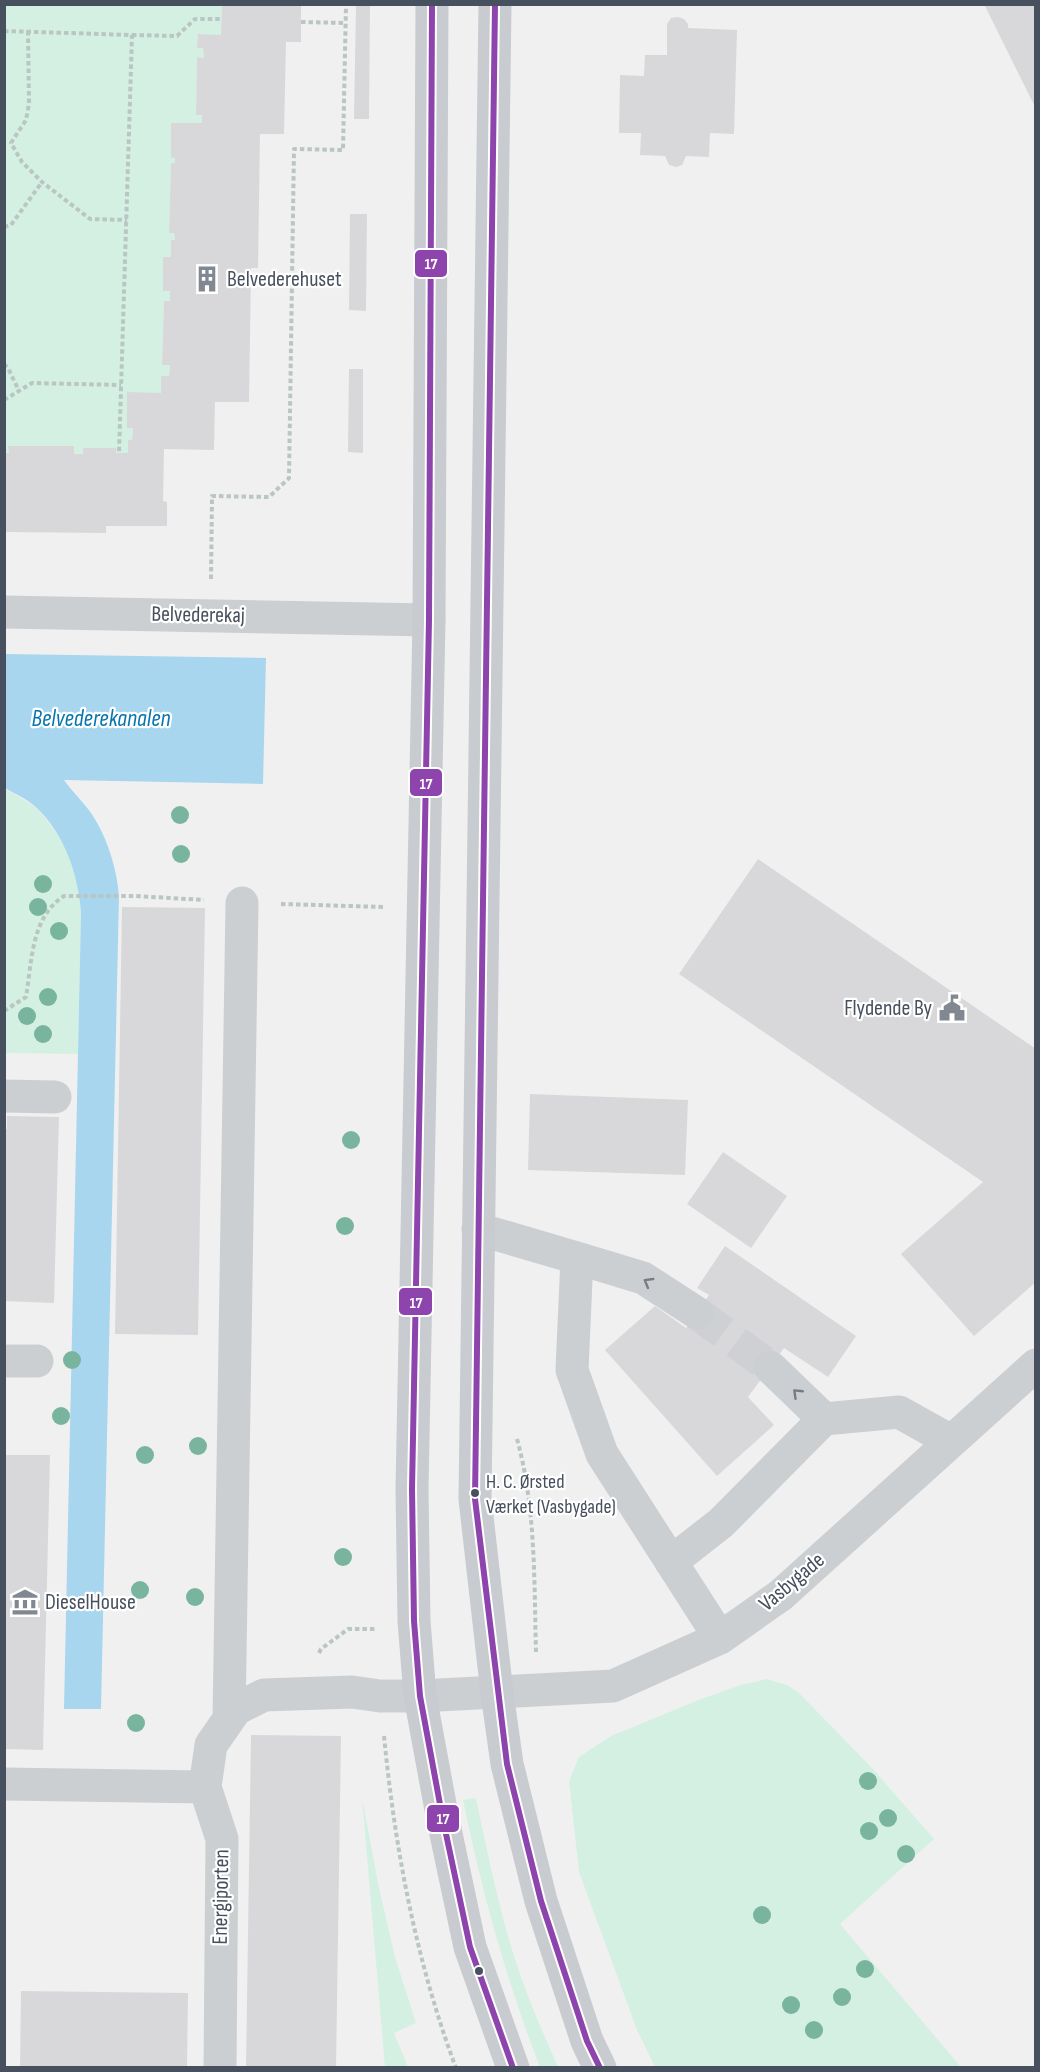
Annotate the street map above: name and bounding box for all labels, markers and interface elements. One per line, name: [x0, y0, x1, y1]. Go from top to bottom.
line badge: 17: [414, 249, 448, 278]
text: 17: [424, 255, 438, 274]
building icon: Belvederehuset: [192, 264, 222, 294]
place label: Belvederehuset: [227, 266, 342, 293]
street label: Belvederekaj: [151, 601, 245, 629]
water label: Belvederekanalen: [31, 704, 171, 733]
line badge: 17: [409, 768, 443, 797]
text: 17: [419, 775, 433, 794]
public building icon: Flydende By: [937, 993, 967, 1023]
place label: Flydende By: [844, 995, 933, 1022]
one-way arrow: [644, 1278, 654, 1289]
line badge: 17: [398, 1287, 433, 1316]
text: 17: [409, 1294, 423, 1313]
one-way arrow: [794, 1389, 804, 1400]
place label: H. C. Ørsted Værket (Vasbygade): [486, 1470, 616, 1519]
marker: H. C. Ørsted Værket (Vasbygade): [469, 1487, 481, 1499]
street label: Vasbygade: [754, 1547, 830, 1617]
museum icon: DieselHouse: [10, 1587, 40, 1617]
place label: DieselHouse: [45, 1589, 136, 1616]
line badge: 17: [426, 1804, 460, 1833]
text: 17: [436, 1810, 450, 1829]
street label: Energiporten: [207, 1849, 235, 1945]
unlabelled marker: [473, 1965, 485, 1977]

